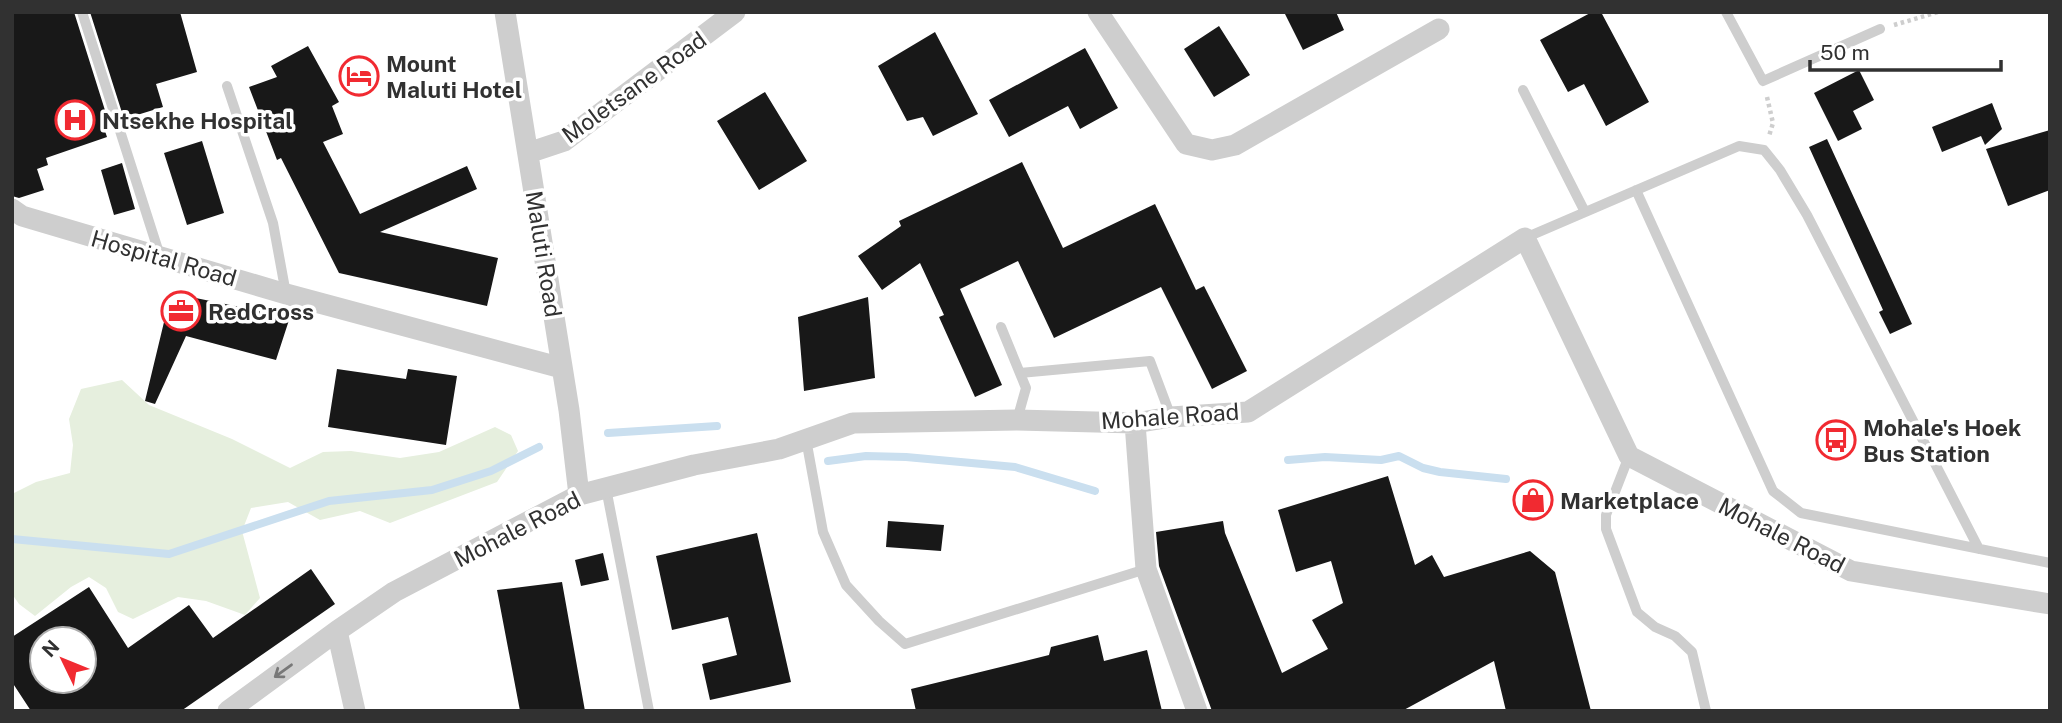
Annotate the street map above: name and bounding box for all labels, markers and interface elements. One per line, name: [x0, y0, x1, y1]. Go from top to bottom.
street label: Moletsane Road: [557, 26, 711, 148]
scale bar: [1810, 28, 2001, 72]
text: 50 m: [1820, 40, 1870, 65]
place label: Mount Maluti Hotel: [386, 50, 522, 103]
hotel icon: Mount Maluti Hotel: [338, 55, 380, 97]
hospital icon: Ntsekhe Hospital: [54, 99, 96, 141]
place label: Ntsekhe Hospital: [102, 107, 293, 134]
street label: Maluti Road: [521, 189, 567, 319]
street label: Hospital Road: [88, 224, 240, 292]
office icon: RedCross: [160, 290, 202, 332]
place label: RedCross: [208, 298, 314, 325]
street label: Mohale Road: [1100, 398, 1240, 434]
place label: Mohale's Hoek Bus Station: [1863, 414, 2021, 467]
bus stop icon: Mohale's Hoek Bus Station: [1815, 419, 1857, 461]
shop icon: Marketplace: [1512, 479, 1554, 521]
street label: Mohale Road: [449, 486, 585, 572]
place label: Marketplace: [1560, 487, 1699, 514]
street label: Mohale Road: [1714, 492, 1850, 578]
north arrow: [28, 625, 98, 695]
text: N: [37, 635, 64, 661]
one-way arrow: [274, 663, 293, 678]

